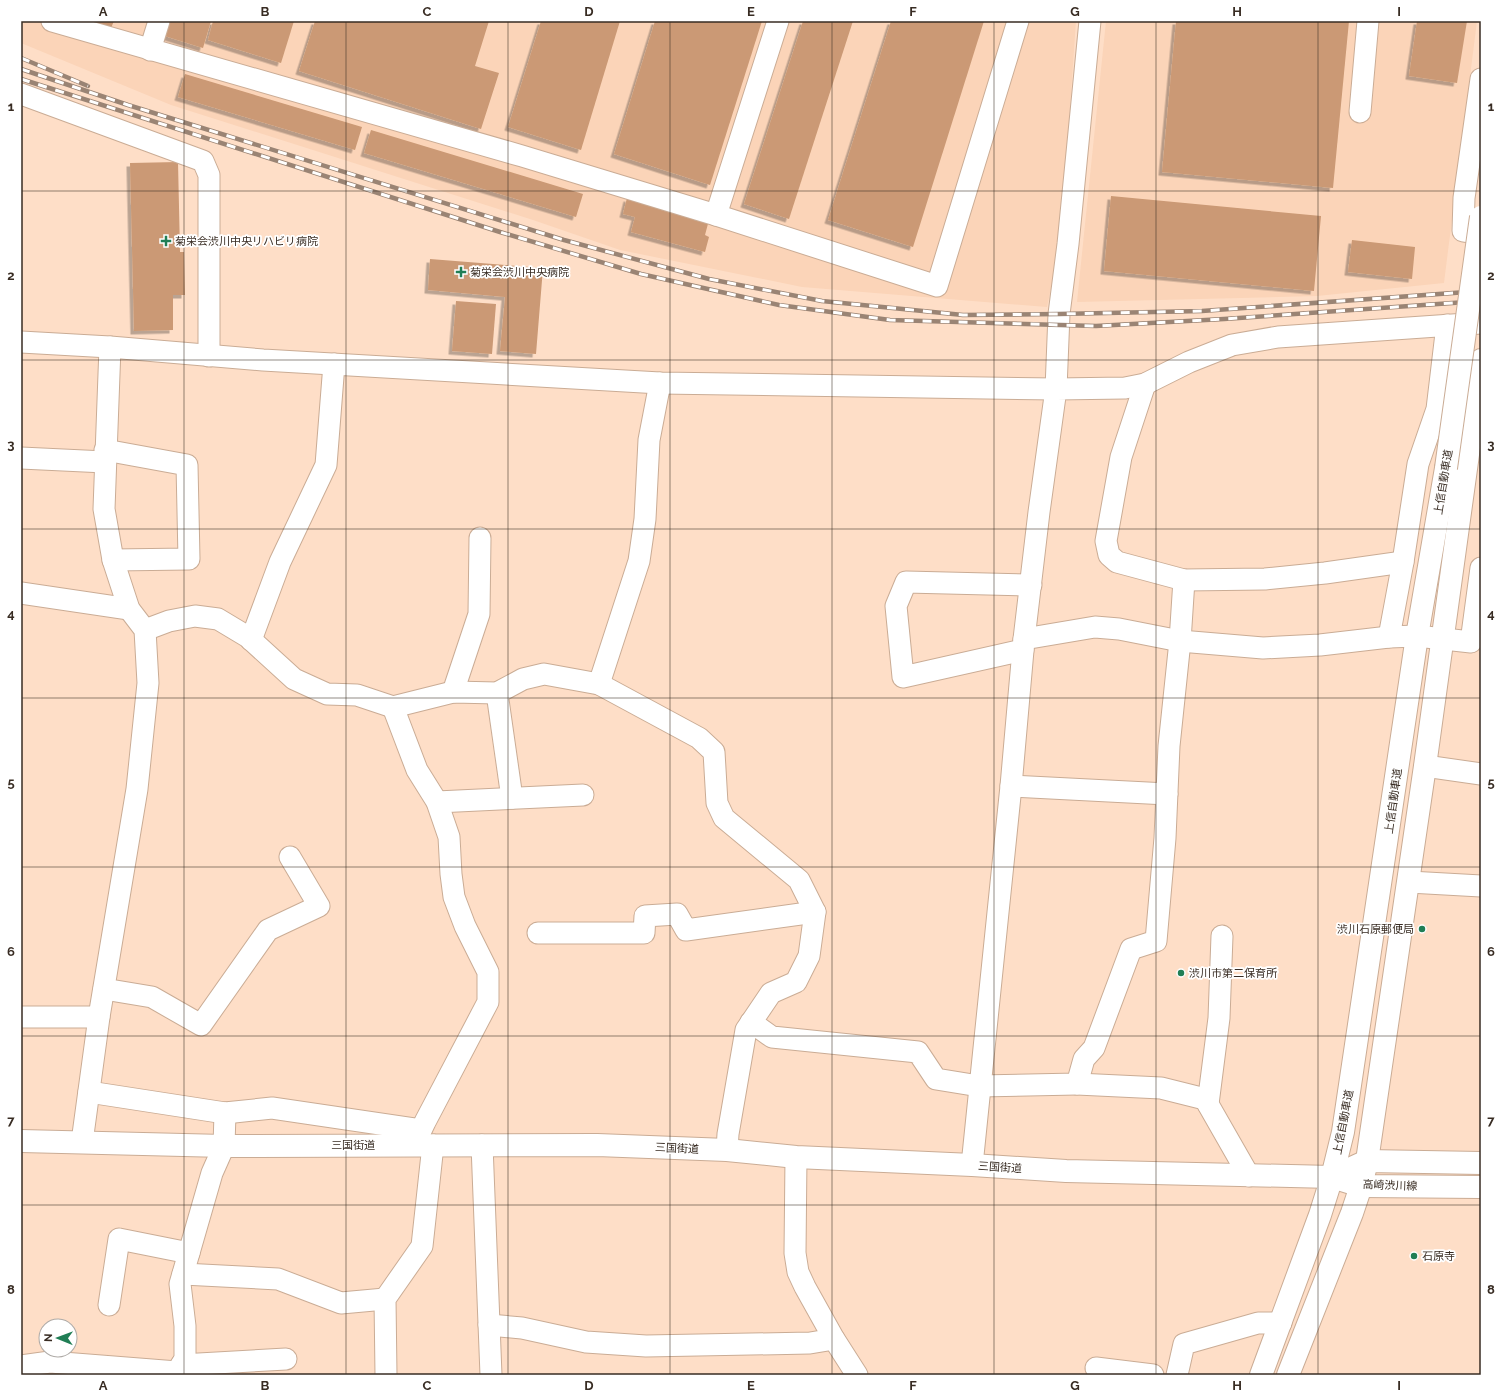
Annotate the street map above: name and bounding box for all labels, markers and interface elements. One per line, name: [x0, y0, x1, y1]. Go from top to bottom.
text: A: [99, 4, 108, 19]
text: B: [261, 4, 270, 19]
text: C: [423, 4, 432, 19]
text: D: [584, 4, 594, 19]
text: E: [747, 4, 755, 19]
text: F: [909, 4, 917, 19]
text: G: [1070, 4, 1080, 19]
text: H: [1232, 4, 1242, 19]
text: I: [1397, 4, 1401, 19]
text: 1: [8, 99, 15, 114]
text: 1: [1488, 99, 1495, 114]
marker: 菊栄会渋川中央リハビリ病院: [160, 235, 172, 247]
place label: 菊栄会渋川中央リハビリ病院: [175, 235, 318, 248]
marker: 菊栄会渋川中央病院: [455, 266, 467, 278]
place label: 菊栄会渋川中央病院: [470, 266, 569, 279]
text: 2: [7, 268, 15, 283]
text: 2: [1487, 268, 1495, 283]
text: 3: [7, 437, 15, 452]
text: 3: [1487, 437, 1495, 452]
street label: 上信自動車道: [1432, 448, 1455, 516]
text: 4: [7, 606, 15, 621]
text: 4: [1487, 606, 1495, 621]
street label: 上信自動車道: [1382, 767, 1405, 835]
text: 5: [7, 775, 15, 790]
text: 5: [1487, 775, 1495, 790]
place label: 渋川石原郵便局: [1337, 923, 1414, 936]
marker: 渋川石原郵便局: [1417, 924, 1427, 934]
text: 6: [7, 944, 15, 959]
text: 6: [1487, 944, 1495, 959]
place label: 渋川市第二保育所: [1189, 967, 1278, 980]
marker: 渋川市第二保育所: [1176, 968, 1186, 978]
street label: 上信自動車道: [1331, 1088, 1356, 1156]
text: 7: [7, 1113, 15, 1128]
text: 7: [1487, 1113, 1495, 1128]
street label: 三国街道: [331, 1139, 375, 1152]
street label: 三国街道: [655, 1141, 699, 1156]
street label: 三国街道: [978, 1159, 1022, 1176]
street label: 高崎渋川線: [1362, 1178, 1418, 1193]
place label: 石原寺: [1422, 1250, 1455, 1263]
marker: 石原寺: [1409, 1251, 1419, 1261]
text: 8: [7, 1282, 15, 1297]
text: 8: [1487, 1282, 1495, 1297]
north arrow: [38, 1318, 78, 1358]
text: N: [42, 1334, 55, 1342]
text: A: [99, 1378, 108, 1393]
text: B: [261, 1378, 270, 1393]
text: C: [423, 1378, 432, 1393]
text: D: [584, 1378, 594, 1393]
text: E: [747, 1378, 755, 1393]
text: F: [909, 1378, 917, 1393]
text: G: [1070, 1378, 1080, 1393]
text: H: [1232, 1378, 1242, 1393]
text: I: [1397, 1378, 1401, 1393]

